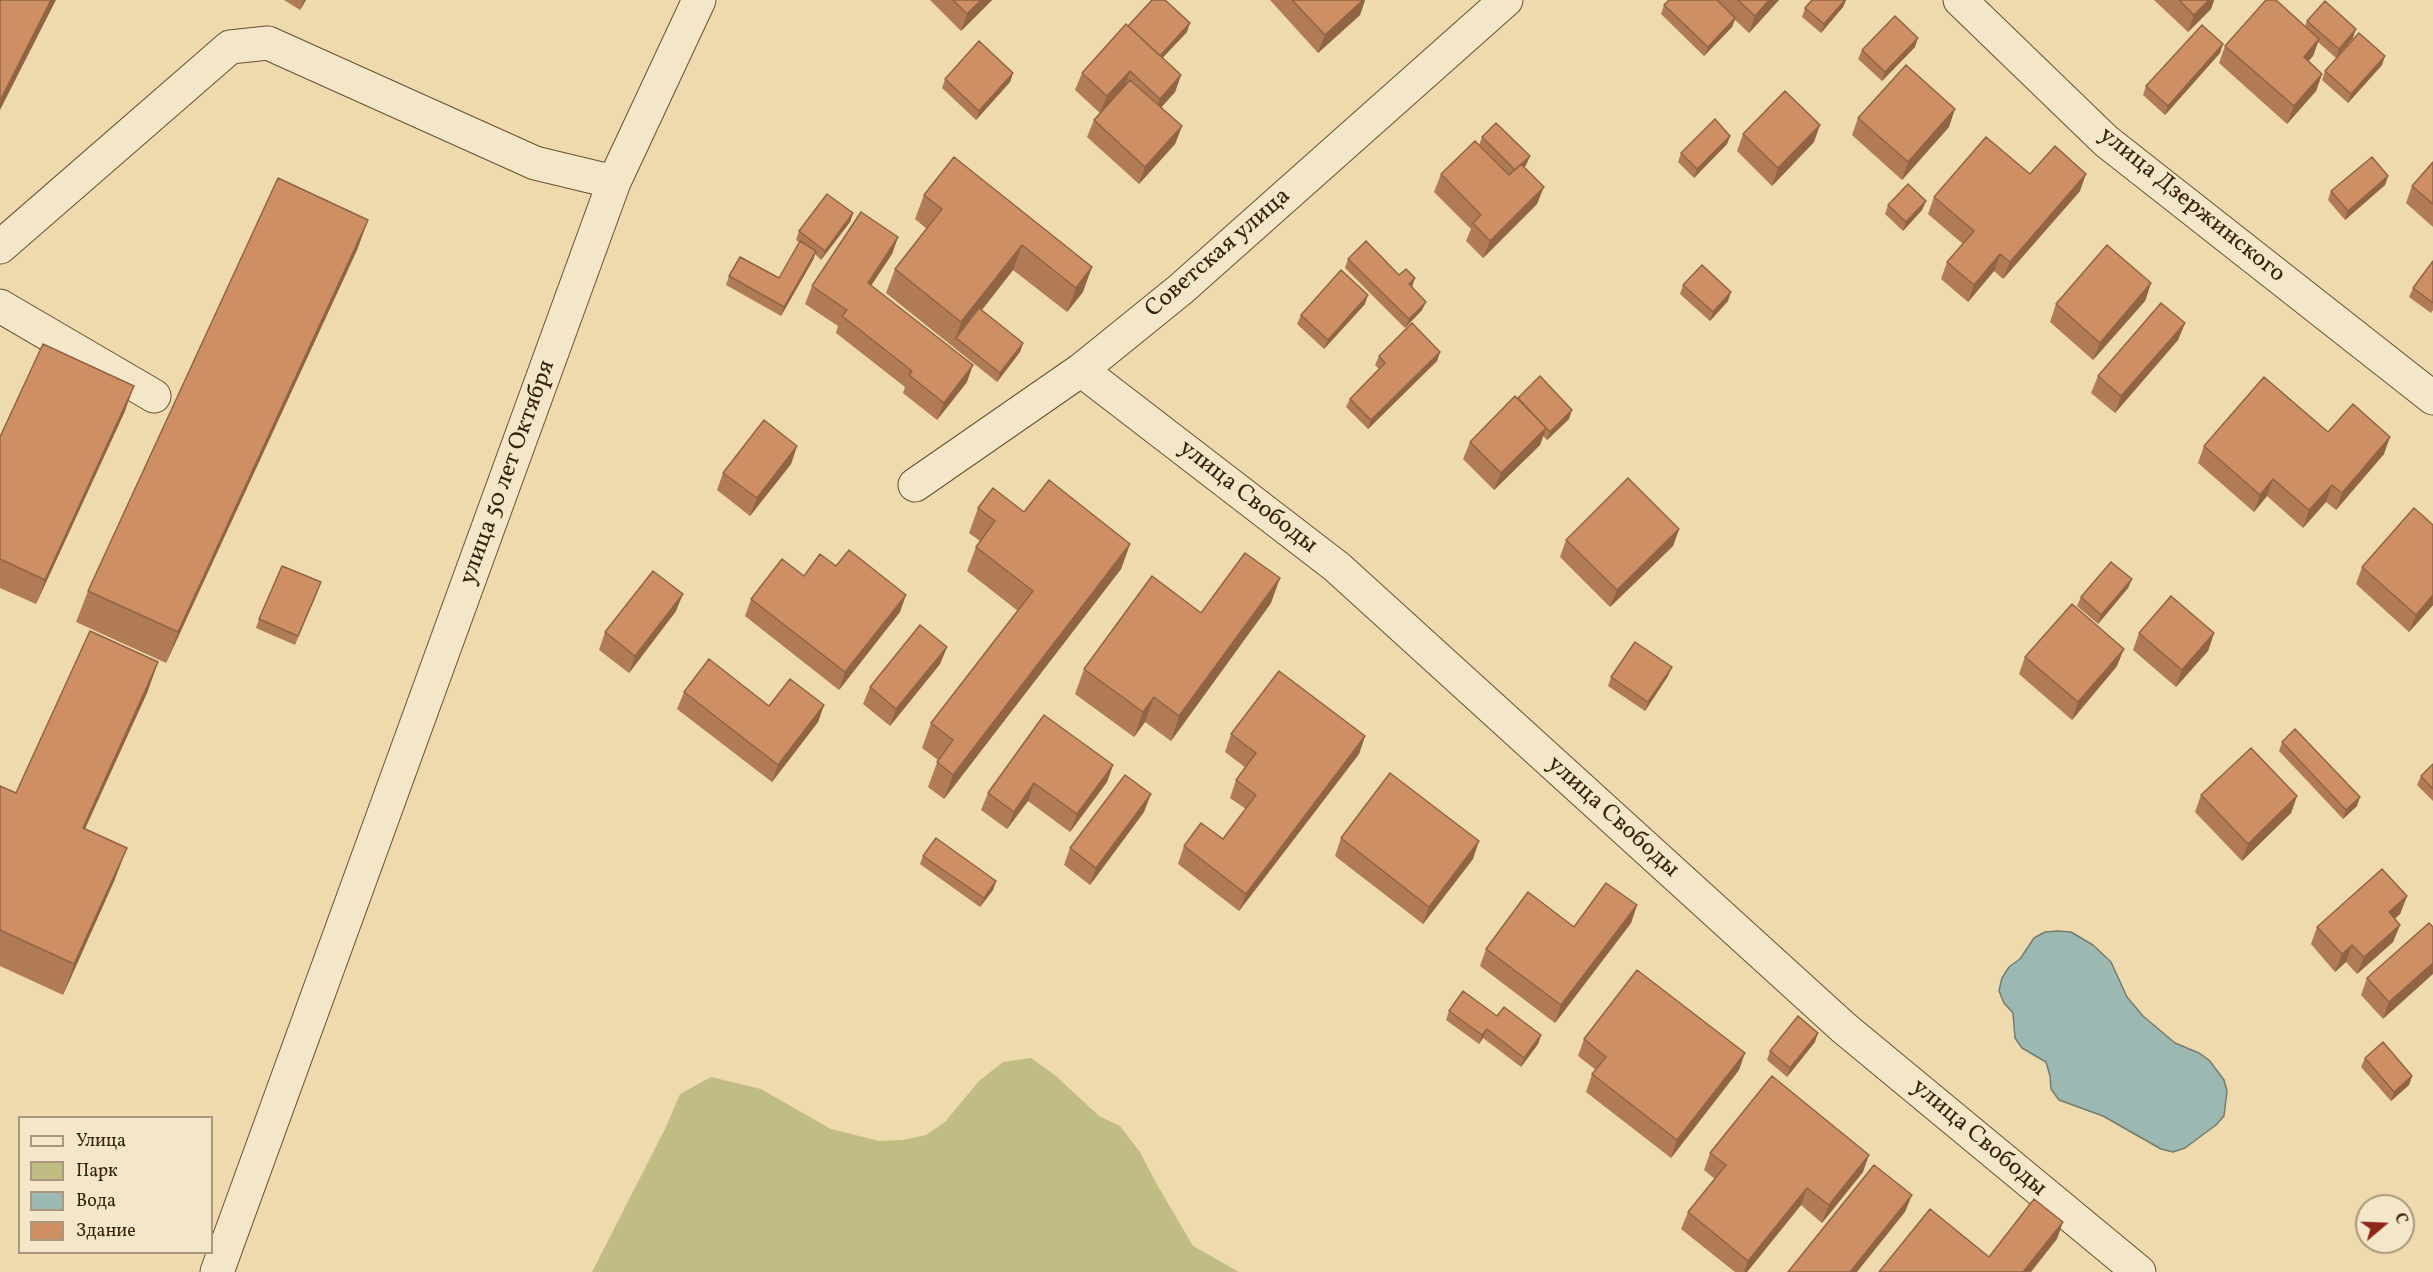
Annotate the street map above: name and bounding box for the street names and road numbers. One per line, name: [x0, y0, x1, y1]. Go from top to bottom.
street label: улица Дзержинского: [2092, 122, 2290, 290]
street label: Советская улица: [1140, 183, 1298, 325]
street label: улица 50 лет Октября: [455, 357, 563, 589]
street label: улица Свободы: [1172, 435, 1322, 561]
street label: улица Свободы: [1540, 751, 1684, 885]
street label: улица Свободы: [1904, 1074, 2052, 1204]

